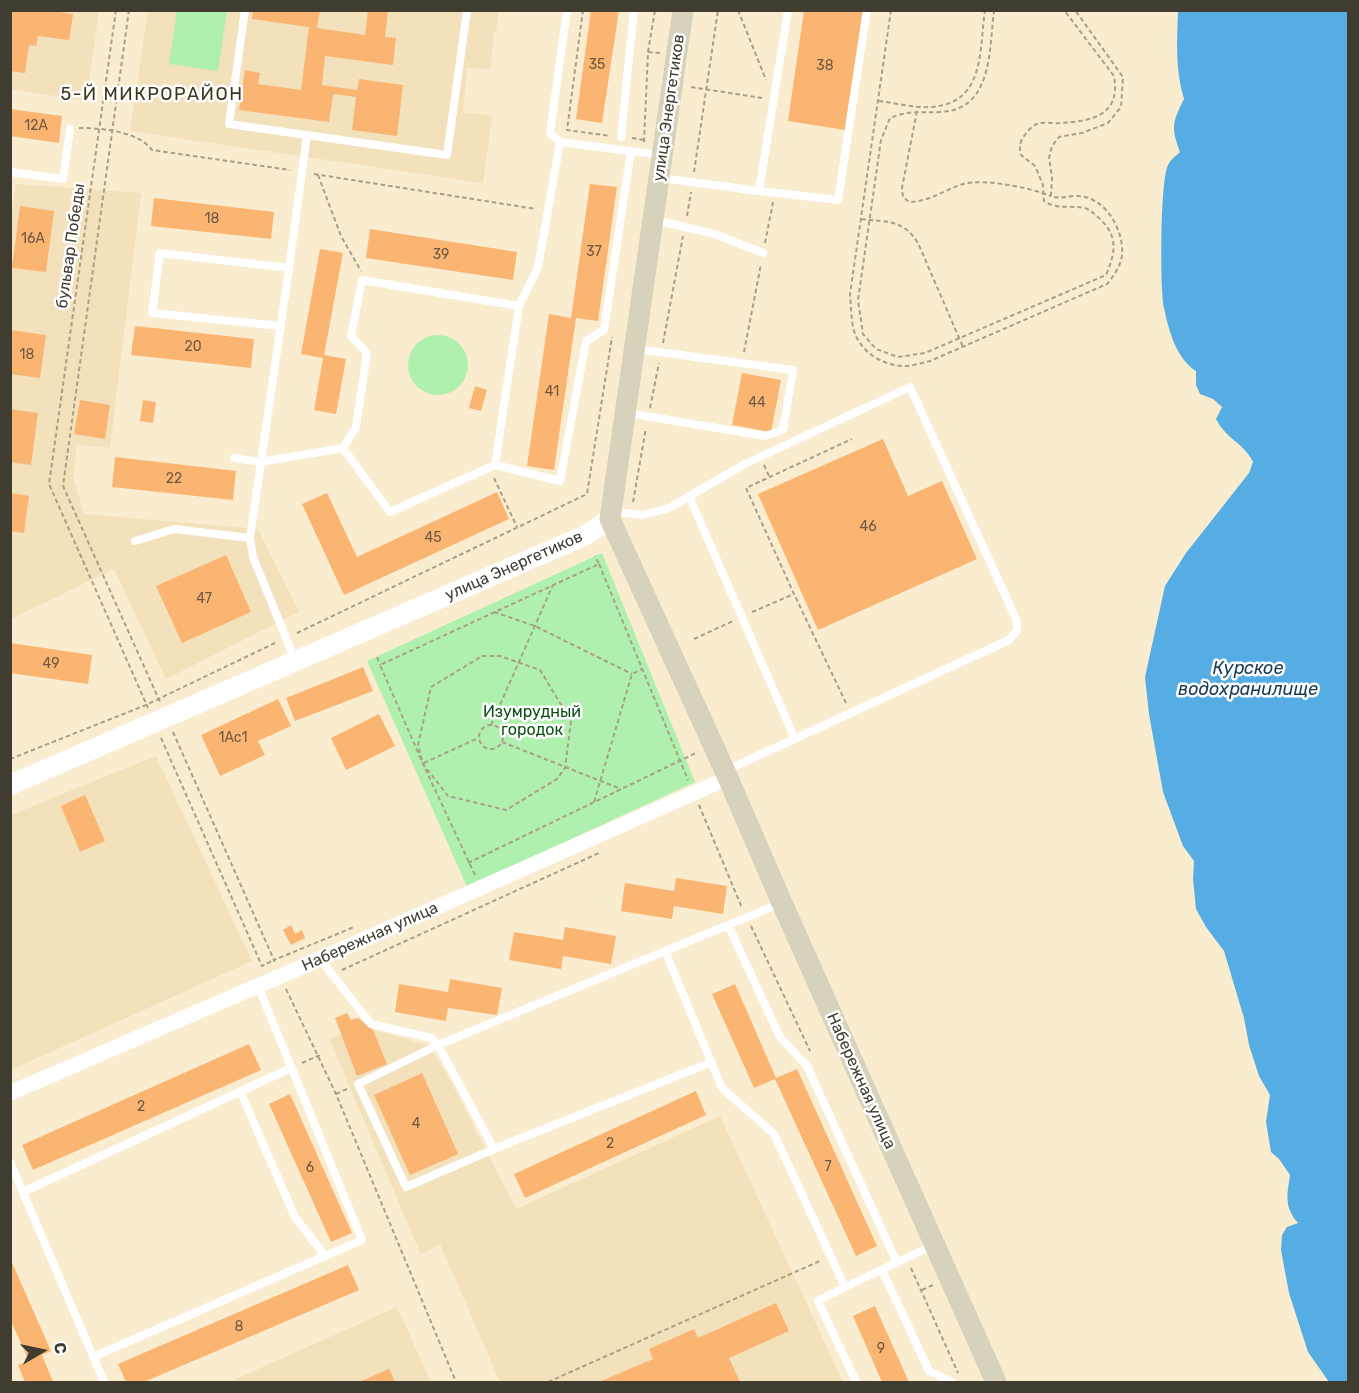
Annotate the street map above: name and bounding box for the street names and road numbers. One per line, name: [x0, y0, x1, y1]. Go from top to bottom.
street label: улица Энергетиков: [649, 33, 689, 183]
street label: бульвар Победы: [53, 182, 89, 310]
street label: улица Энергетиков: [442, 527, 586, 605]
street label: Набережная улица: [299, 898, 441, 976]
street label: Набережная улица: [822, 1010, 900, 1152]

